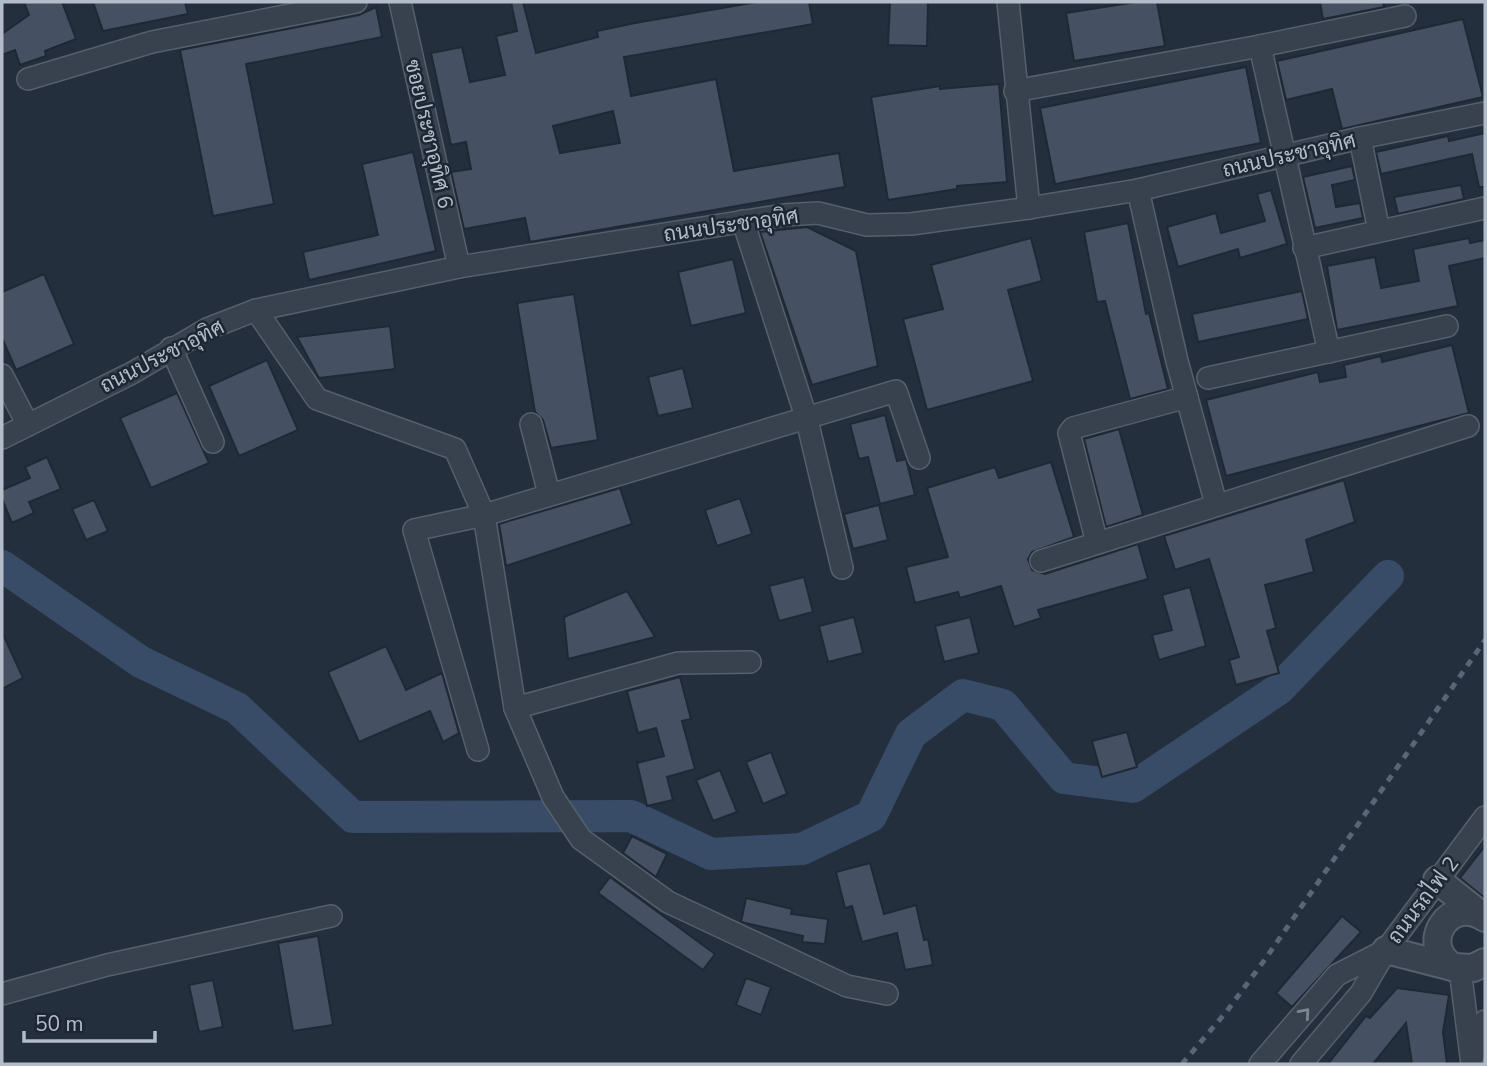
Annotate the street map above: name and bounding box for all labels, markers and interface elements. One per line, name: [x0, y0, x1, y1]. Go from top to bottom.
street label: ซอยประชาอุทิศ 6: [398, 57, 460, 211]
street label: ถนนประชาอุทิศ: [1220, 126, 1358, 184]
street label: ถนนประชาอุทิศ: [662, 202, 800, 248]
street label: ถนนประชาอุทิศ: [95, 313, 229, 399]
street label: ถนนรถไฟ 2: [1381, 851, 1465, 949]
scale bar: [24, 1000, 156, 1044]
one-way arrow: [1297, 1008, 1309, 1021]
text: 50 m: [35, 1010, 84, 1038]

